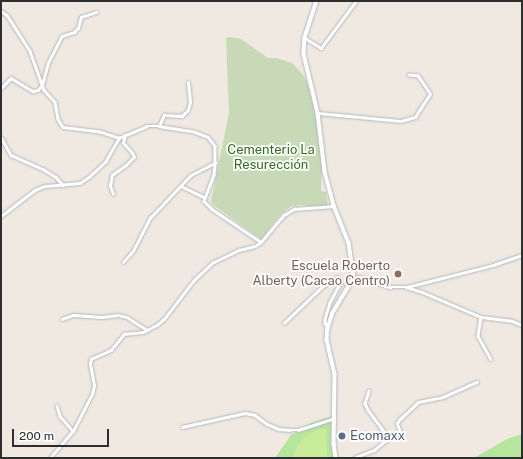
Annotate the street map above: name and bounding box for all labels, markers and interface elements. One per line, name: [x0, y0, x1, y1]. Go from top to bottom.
park label: Cementerio La Resurección: [227, 143, 315, 174]
place label: Escuela Roberto Alberty (Cacao Centro): [252, 259, 390, 290]
marker: Escuela Roberto Alberty (Cacao Centro): [393, 269, 403, 279]
scale bar: [14, 421, 111, 447]
place label: Ecomaxx: [350, 428, 405, 444]
text: 200 m: [19, 429, 54, 443]
marker: Ecomaxx: [337, 431, 347, 441]

